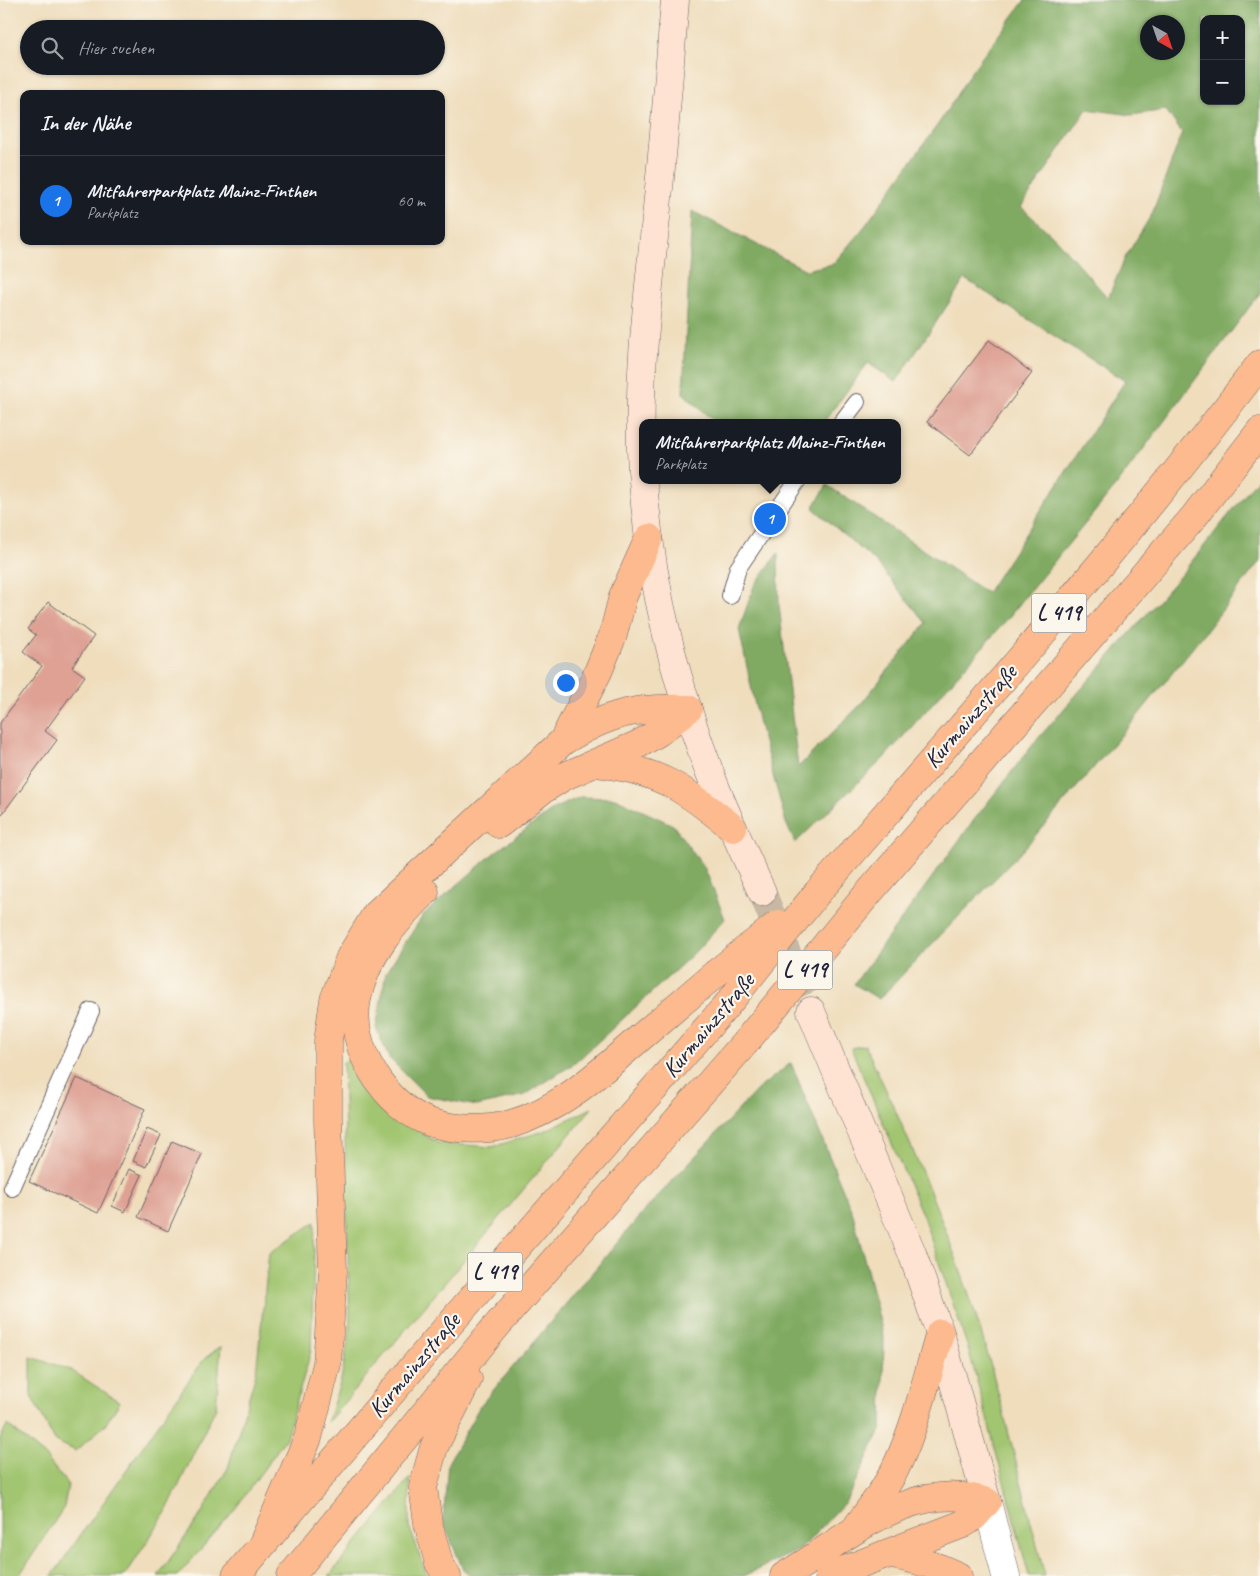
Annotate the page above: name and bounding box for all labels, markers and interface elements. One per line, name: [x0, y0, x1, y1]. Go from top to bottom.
north arrow: [1140, 15, 1185, 60]
map controls: [1200, 15, 1245, 105]
button: +: [1200, 15, 1245, 60]
search box: [20, 20, 445, 75]
icon: search: [38, 34, 66, 62]
text: Hier suchen: [78, 36, 154, 60]
button: −: [1200, 60, 1245, 105]
text: In der Nähe: [40, 110, 130, 136]
text: Mitfahrerparkplatz Mainz-Finthen: [87, 179, 316, 203]
text: 1: [52, 191, 60, 211]
text: 60 m: [398, 191, 425, 211]
text: Parkplatz: [87, 203, 138, 223]
popup: [639, 419, 901, 484]
text: Mitfahrerparkplatz Mainz-Finthen: [655, 430, 885, 454]
text: Parkplatz: [655, 454, 706, 474]
pin: 1: [754, 500, 786, 538]
road number: L 419: [1032, 594, 1086, 632]
street label: Kurmainzstraße: [917, 656, 1025, 774]
your location: [553, 670, 579, 696]
road number: L 419: [778, 950, 832, 990]
street label: Kurmainzstraße: [655, 965, 762, 1084]
road number: L 419: [468, 1252, 522, 1292]
street label: Kurmainzstraße: [361, 1305, 468, 1424]

